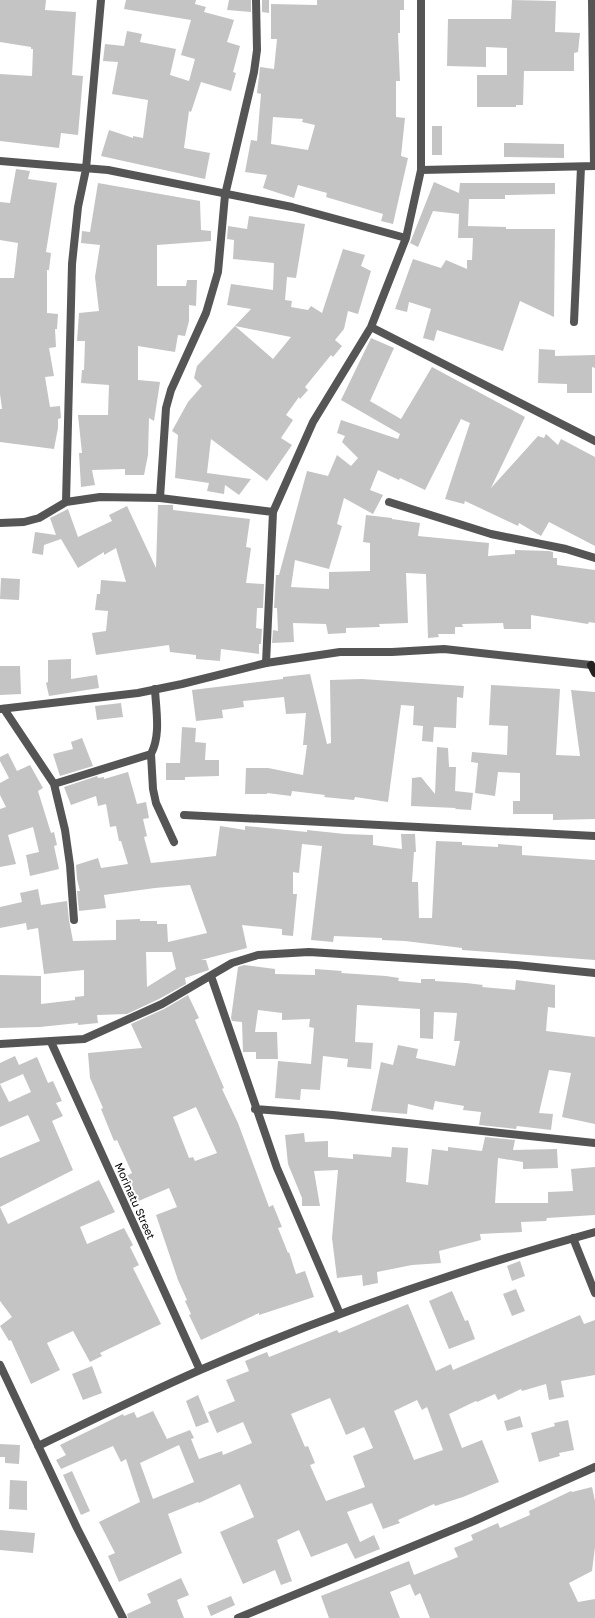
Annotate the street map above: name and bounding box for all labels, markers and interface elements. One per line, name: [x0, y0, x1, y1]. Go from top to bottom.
street label: Morinatu Street: [113, 1160, 158, 1241]

